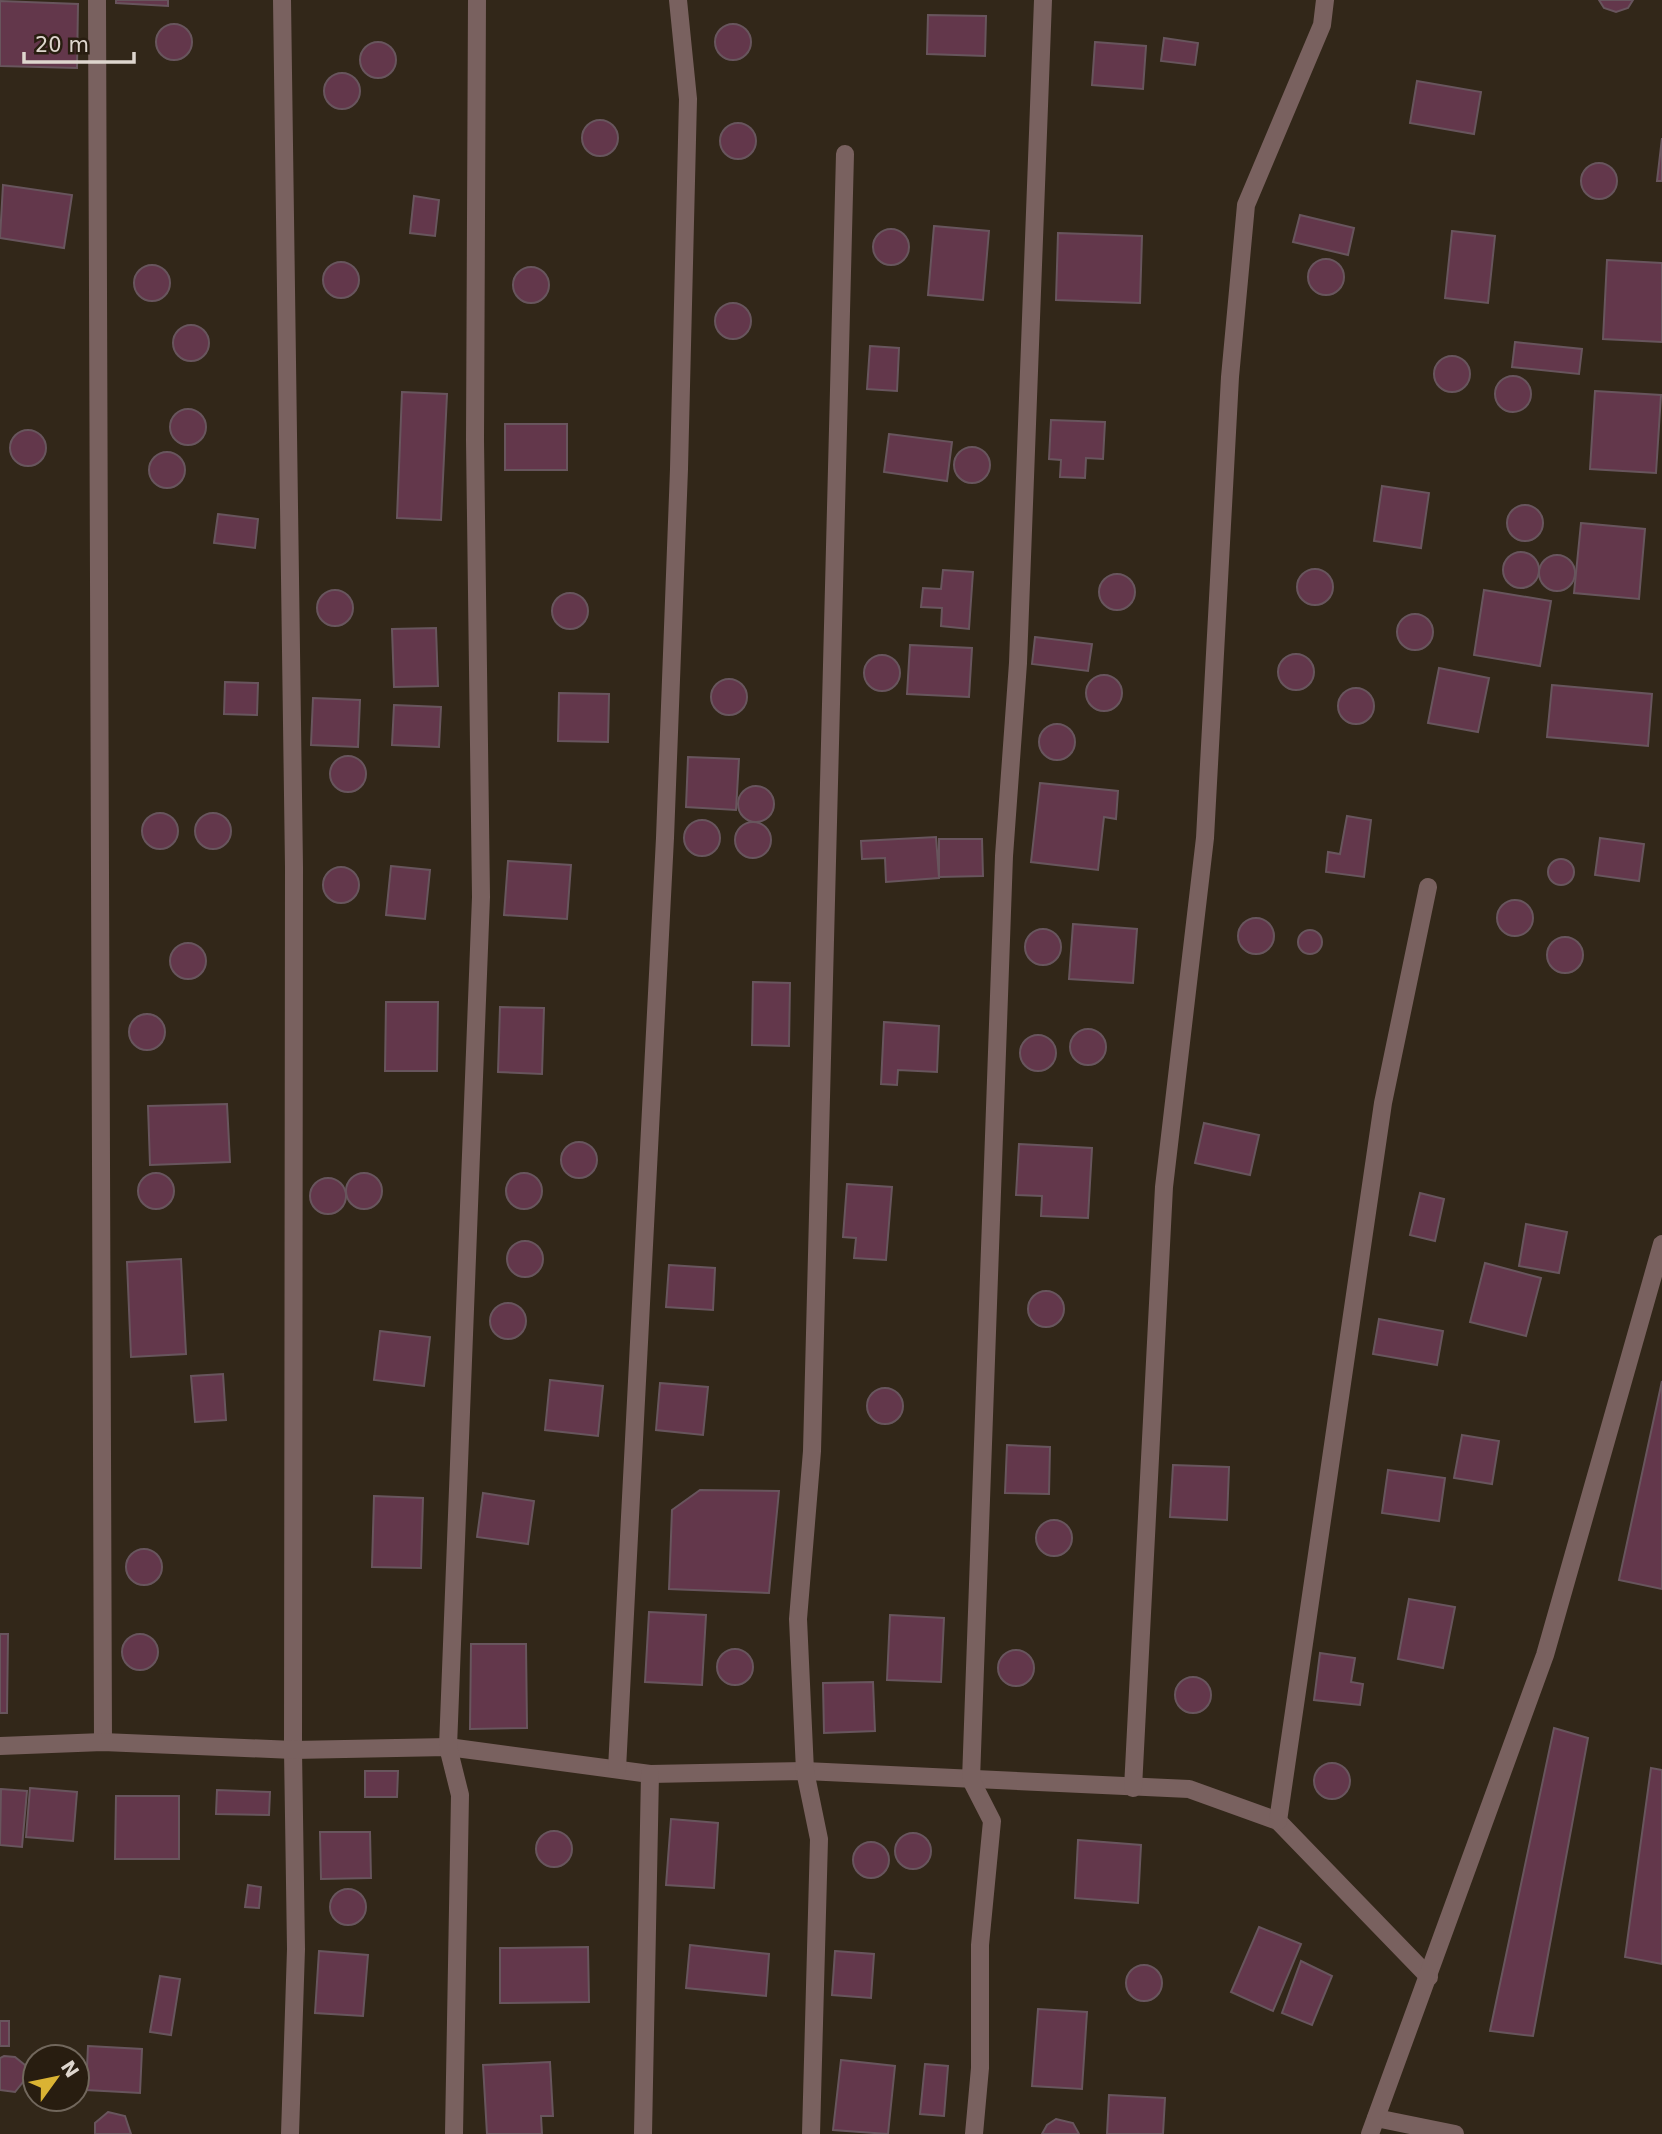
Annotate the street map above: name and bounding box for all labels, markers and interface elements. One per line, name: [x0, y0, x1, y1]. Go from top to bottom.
scale bar: [24, 21, 135, 65]
text: 20 m: [35, 33, 89, 57]
north arrow: [21, 2043, 91, 2113]
text: N: [57, 2056, 84, 2081]

